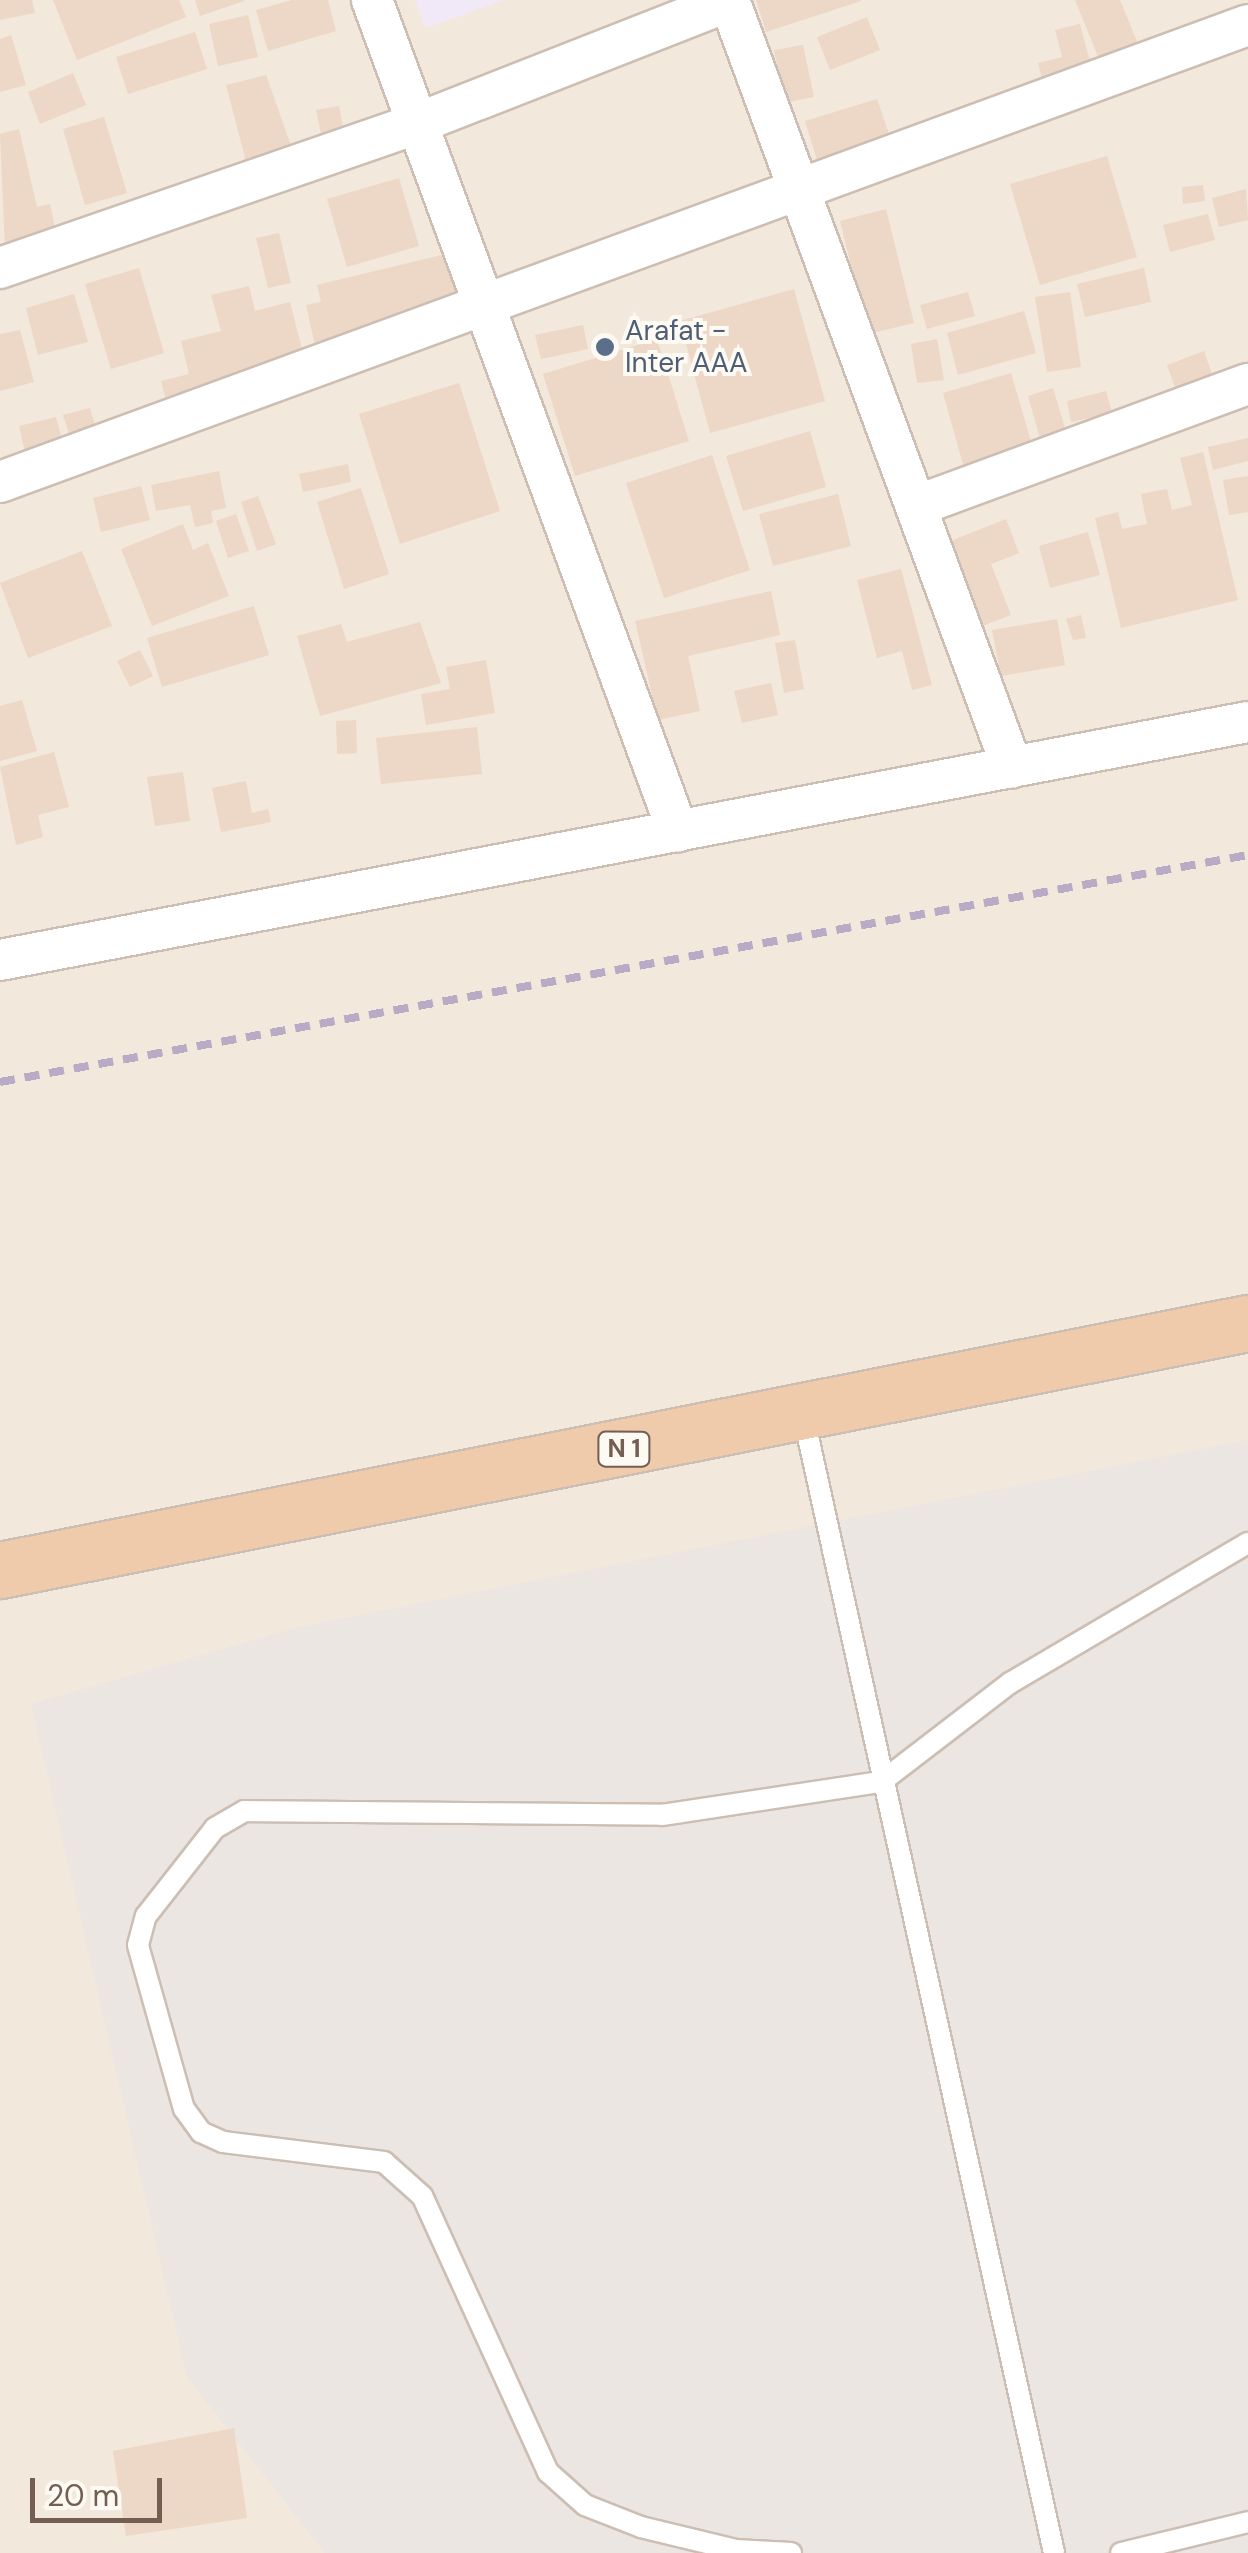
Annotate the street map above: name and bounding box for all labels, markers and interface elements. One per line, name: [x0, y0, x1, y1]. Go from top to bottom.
place label: Arafat - Inter AAA: [625, 314, 748, 380]
marker: Arafat - Inter AAA: [594, 336, 616, 358]
road number: N 1: [596, 1429, 652, 1469]
scale bar: [35, 2458, 168, 2520]
text: 20 m: [47, 2476, 119, 2515]

